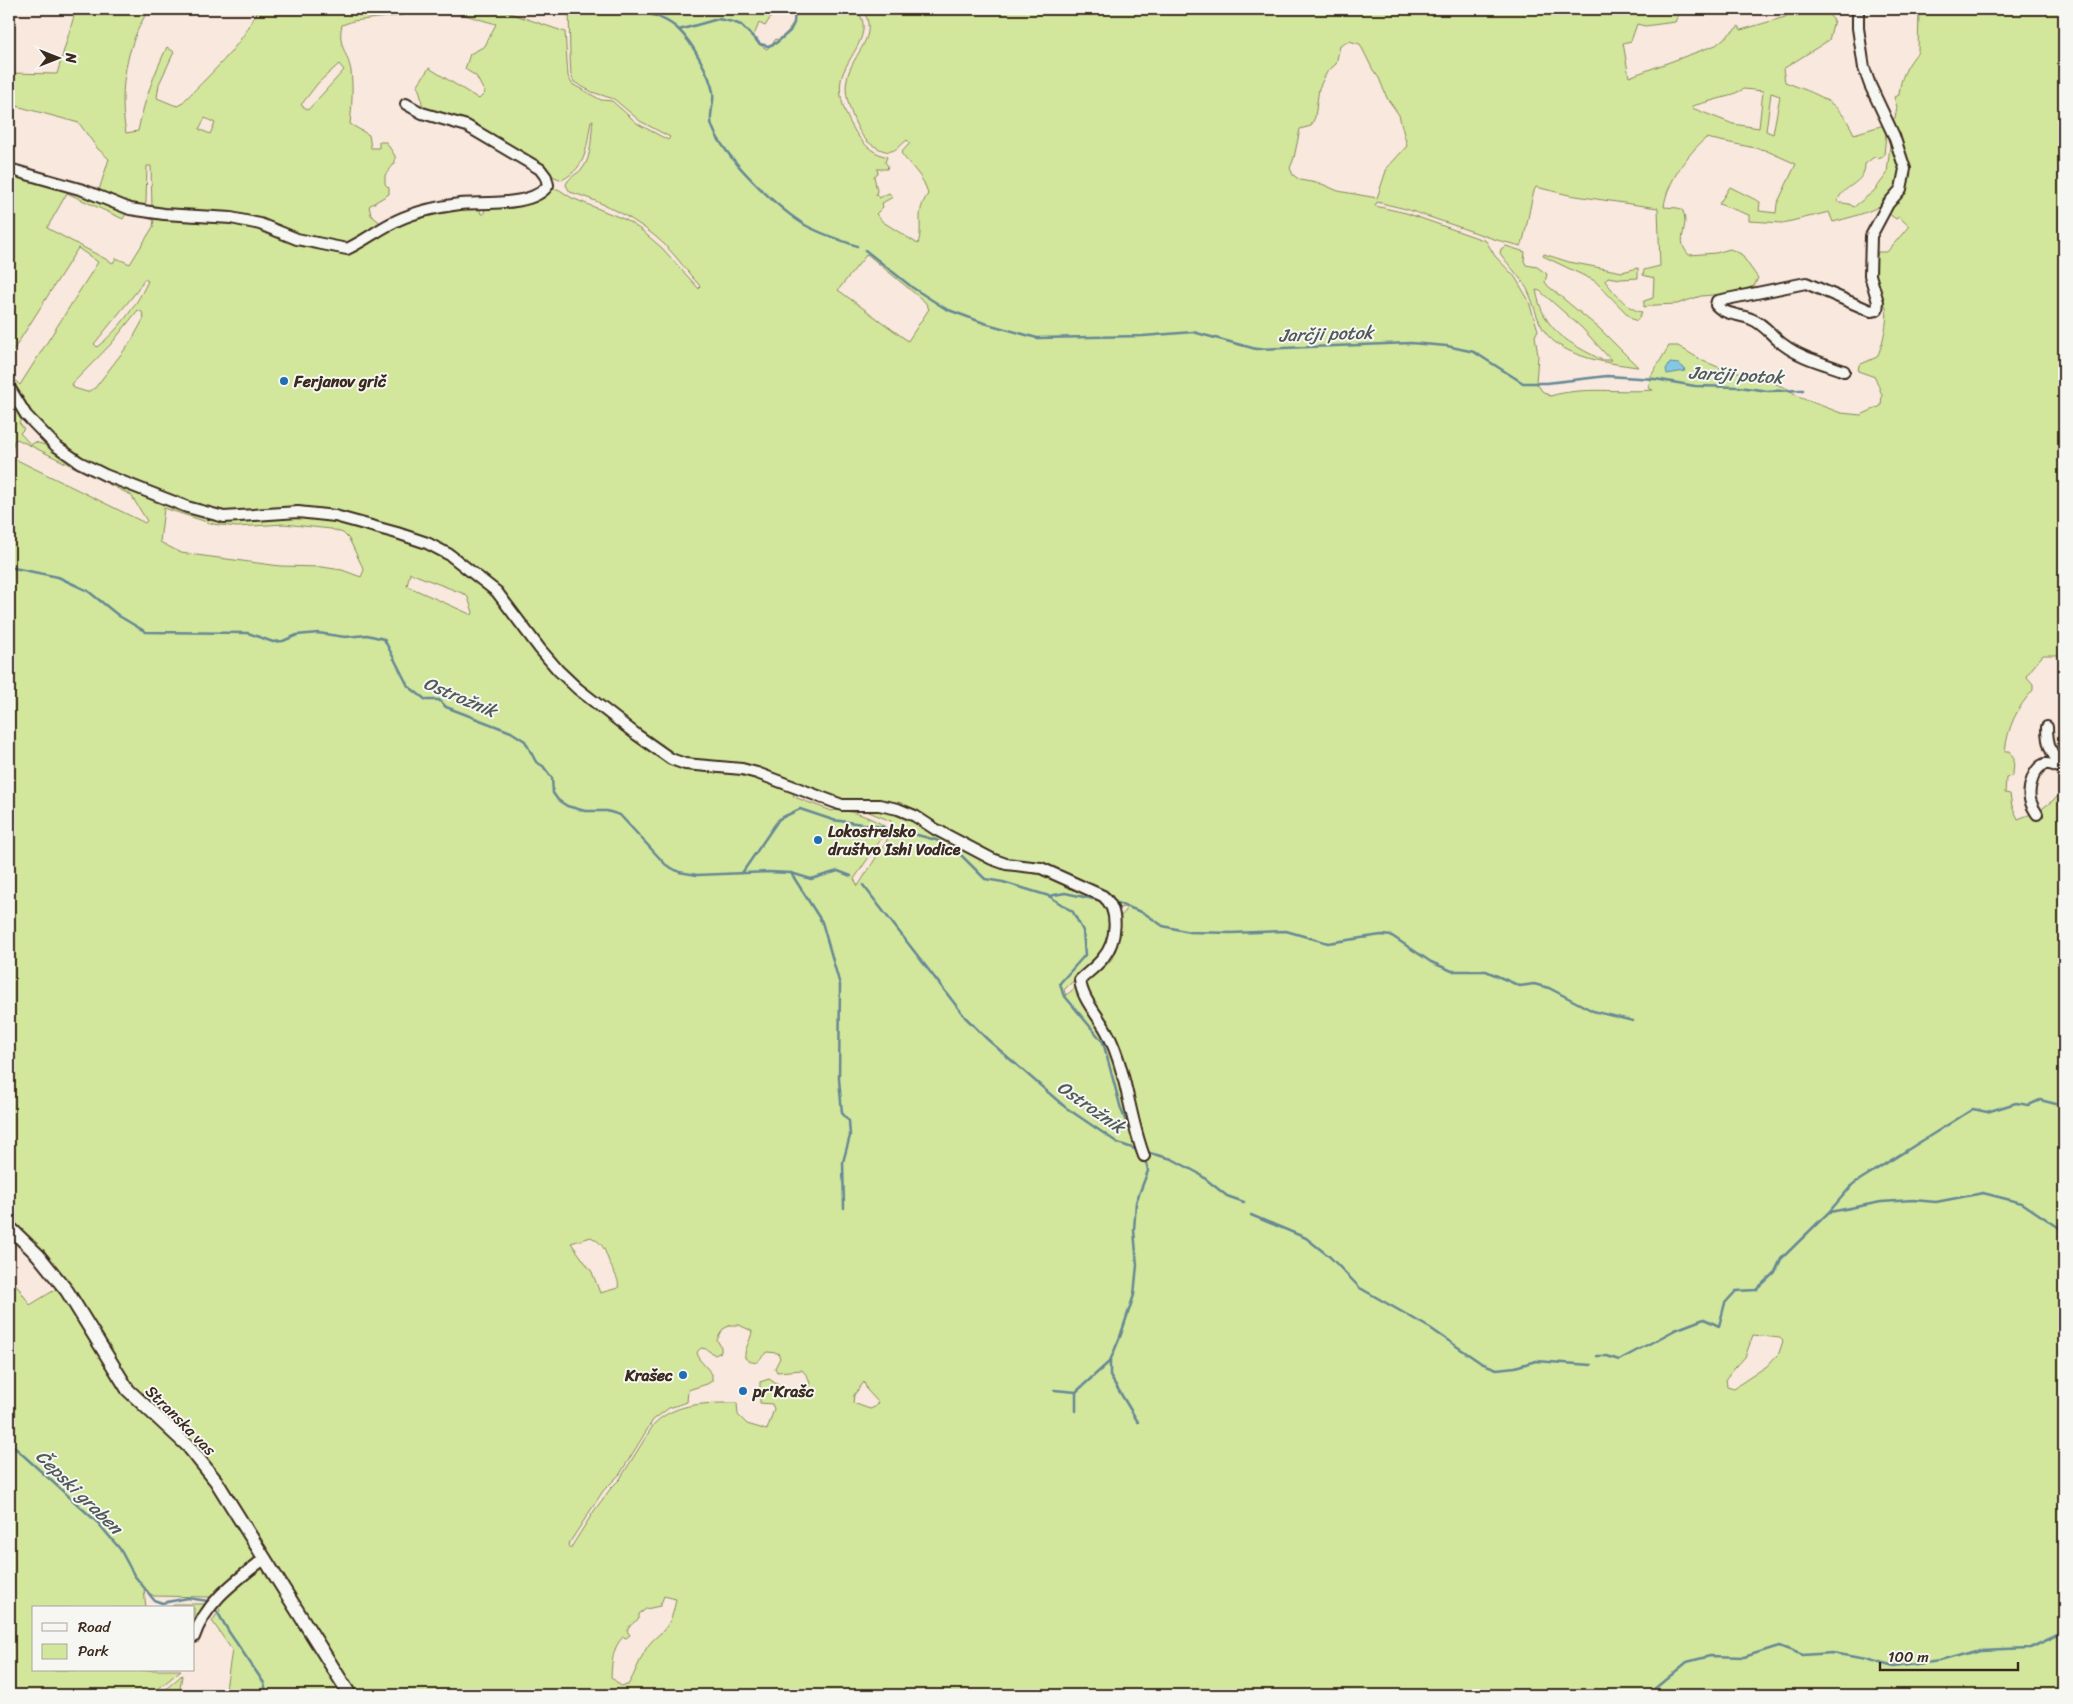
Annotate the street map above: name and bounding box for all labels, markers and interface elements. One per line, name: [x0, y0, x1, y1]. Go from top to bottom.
north arrow: [32, 32, 82, 82]
text: N: [58, 52, 83, 63]
water label: Jarčji potok: [1278, 316, 1376, 352]
water label: Jarčji potok: [1688, 357, 1786, 394]
place label: Ferjanov grič: [293, 367, 387, 396]
marker: Ferjanov grič: [278, 375, 290, 387]
water label: Ostrožnik: [418, 667, 504, 728]
place label: Lokostrelsko društvo Ishi Vodice: [828, 817, 961, 864]
marker: Lokostrelsko društvo Ishi Vodice: [812, 834, 824, 846]
water label: Ostrožnik: [1050, 1072, 1134, 1144]
place label: Krašec: [624, 1361, 673, 1390]
marker: Krašec: [677, 1369, 689, 1381]
place label: pr'Krašc: [752, 1377, 815, 1406]
street label: Stranska vas: [138, 1378, 224, 1463]
marker: pr'Krašc: [737, 1385, 749, 1397]
water label: Čepski graben: [28, 1442, 132, 1544]
legend: [32, 1606, 195, 1672]
text: Road: [78, 1614, 111, 1640]
text: Park: [78, 1638, 109, 1664]
scale bar: [1880, 1639, 2018, 1671]
text: 100 m: [1888, 1644, 1929, 1670]

